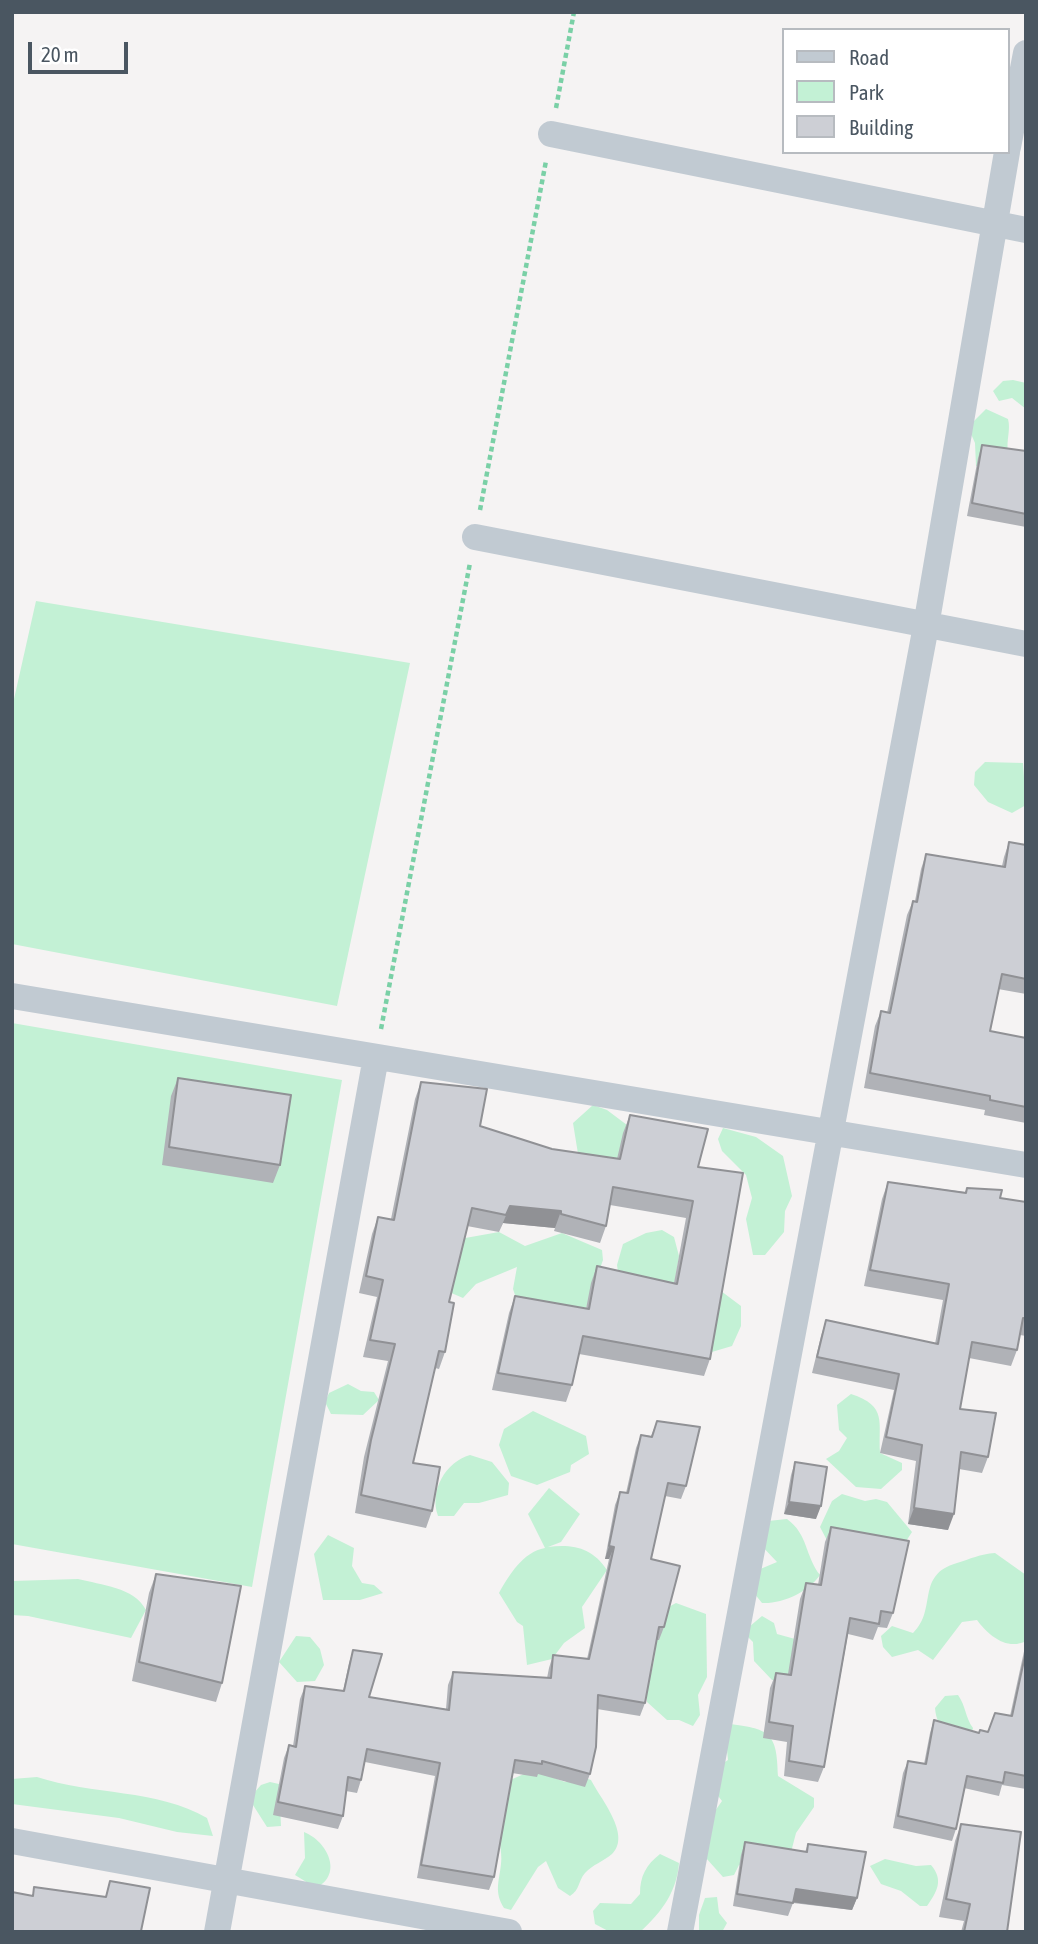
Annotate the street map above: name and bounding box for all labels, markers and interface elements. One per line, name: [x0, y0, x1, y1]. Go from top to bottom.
scale bar: [32, 28, 131, 72]
legend: [782, 28, 1010, 154]
text: 20 m: [41, 42, 79, 66]
text: Road: [849, 45, 889, 69]
text: Park: [849, 80, 884, 104]
text: Building: [849, 115, 913, 139]

